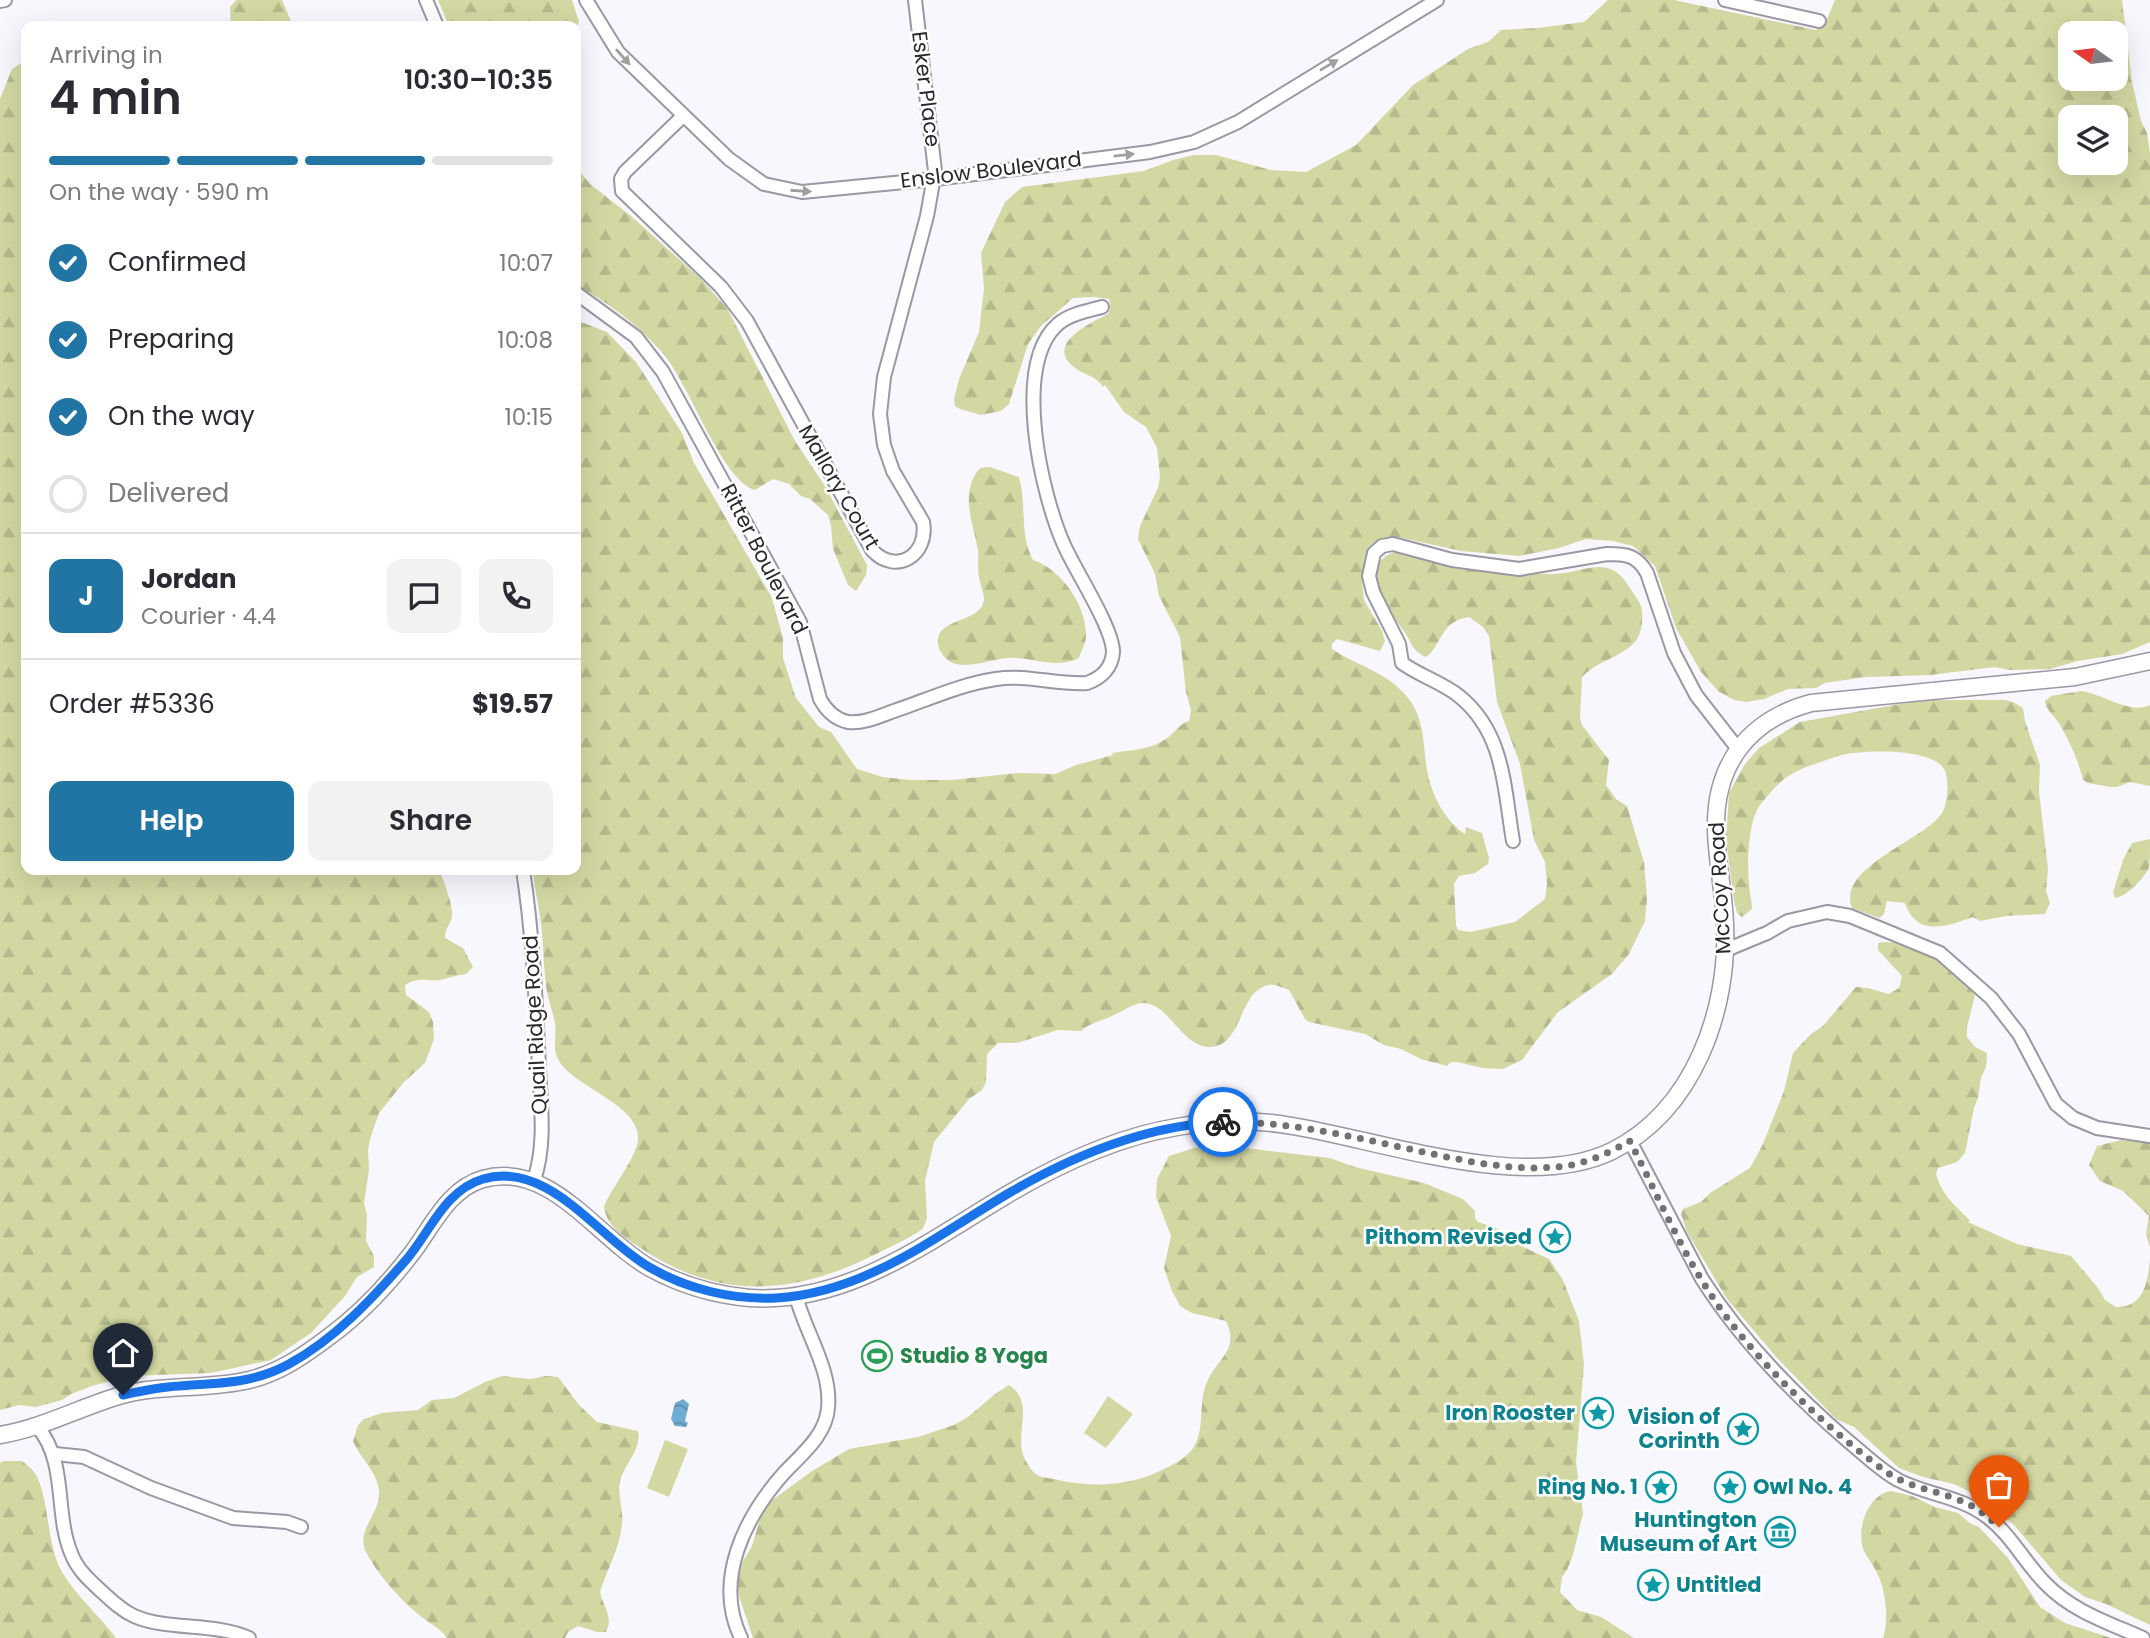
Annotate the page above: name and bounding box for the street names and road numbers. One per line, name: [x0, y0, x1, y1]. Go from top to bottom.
street label: Esker Place: [905, 29, 948, 148]
street label: Enslow Boulevard: [899, 144, 1083, 195]
street label: Mallory Court: [792, 419, 887, 555]
street label: Ritter Boulevard: [714, 478, 815, 639]
street label: McCoy Road: [1702, 821, 1737, 955]
street label: Quail Ridge Road: [515, 935, 554, 1116]

